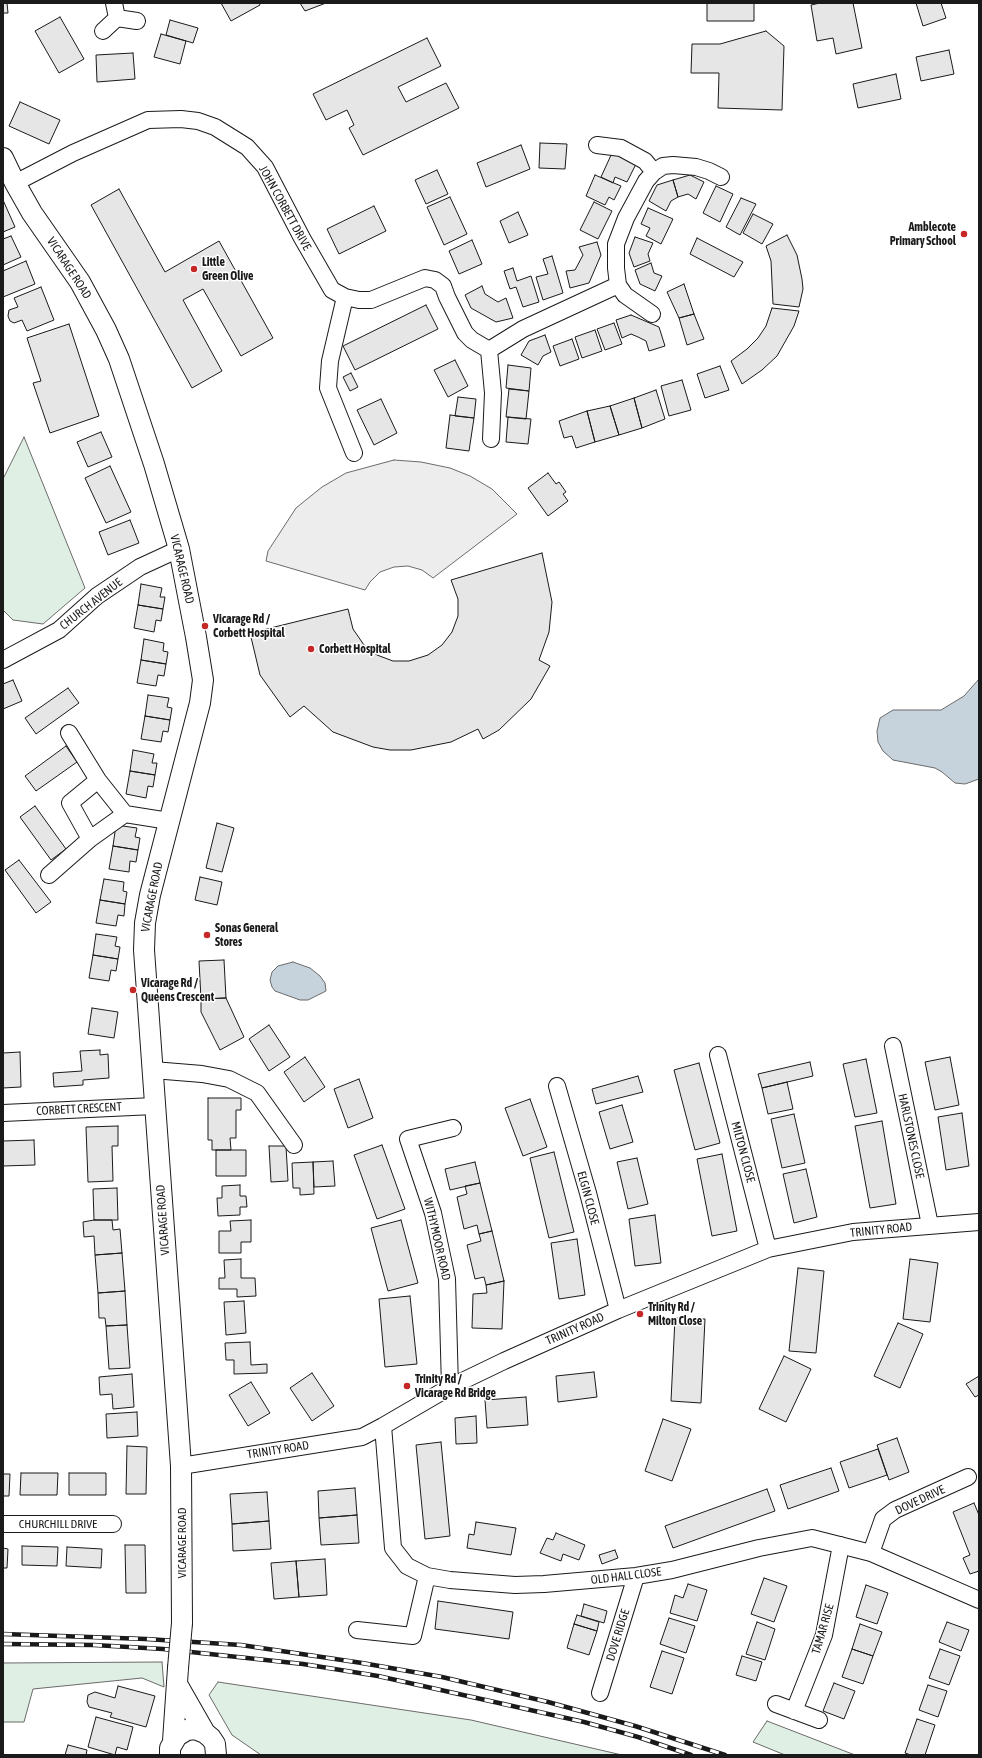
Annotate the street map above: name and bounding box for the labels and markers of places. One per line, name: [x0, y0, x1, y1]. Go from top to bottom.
place label: Amblecote Primary School: [890, 220, 956, 248]
marker: Amblecote Primary School: [959, 229, 969, 239]
place label: Little Green Olive: [202, 255, 253, 283]
marker: Little Green Olive: [189, 264, 199, 274]
place label: Vicarage Rd / Corbett Hospital: [213, 612, 285, 640]
marker: Vicarage Rd / Corbett Hospital: [200, 621, 210, 631]
place label: Corbett Hospital: [319, 642, 391, 656]
marker: Corbett Hospital: [306, 644, 316, 654]
place label: Sonas General Stores: [215, 921, 278, 949]
marker: Sonas General Stores: [202, 930, 212, 940]
place label: Vicarage Rd / Queens Crescent: [141, 976, 214, 1004]
marker: Vicarage Rd / Queens Crescent: [128, 985, 138, 995]
place label: Trinity Rd / Milton Close: [648, 1300, 702, 1328]
marker: Trinity Rd / Milton Close: [635, 1309, 645, 1319]
place label: Trinity Rd / Vicarage Rd Bridge: [415, 1372, 496, 1400]
marker: Trinity Rd / Vicarage Rd Bridge: [402, 1381, 412, 1391]

